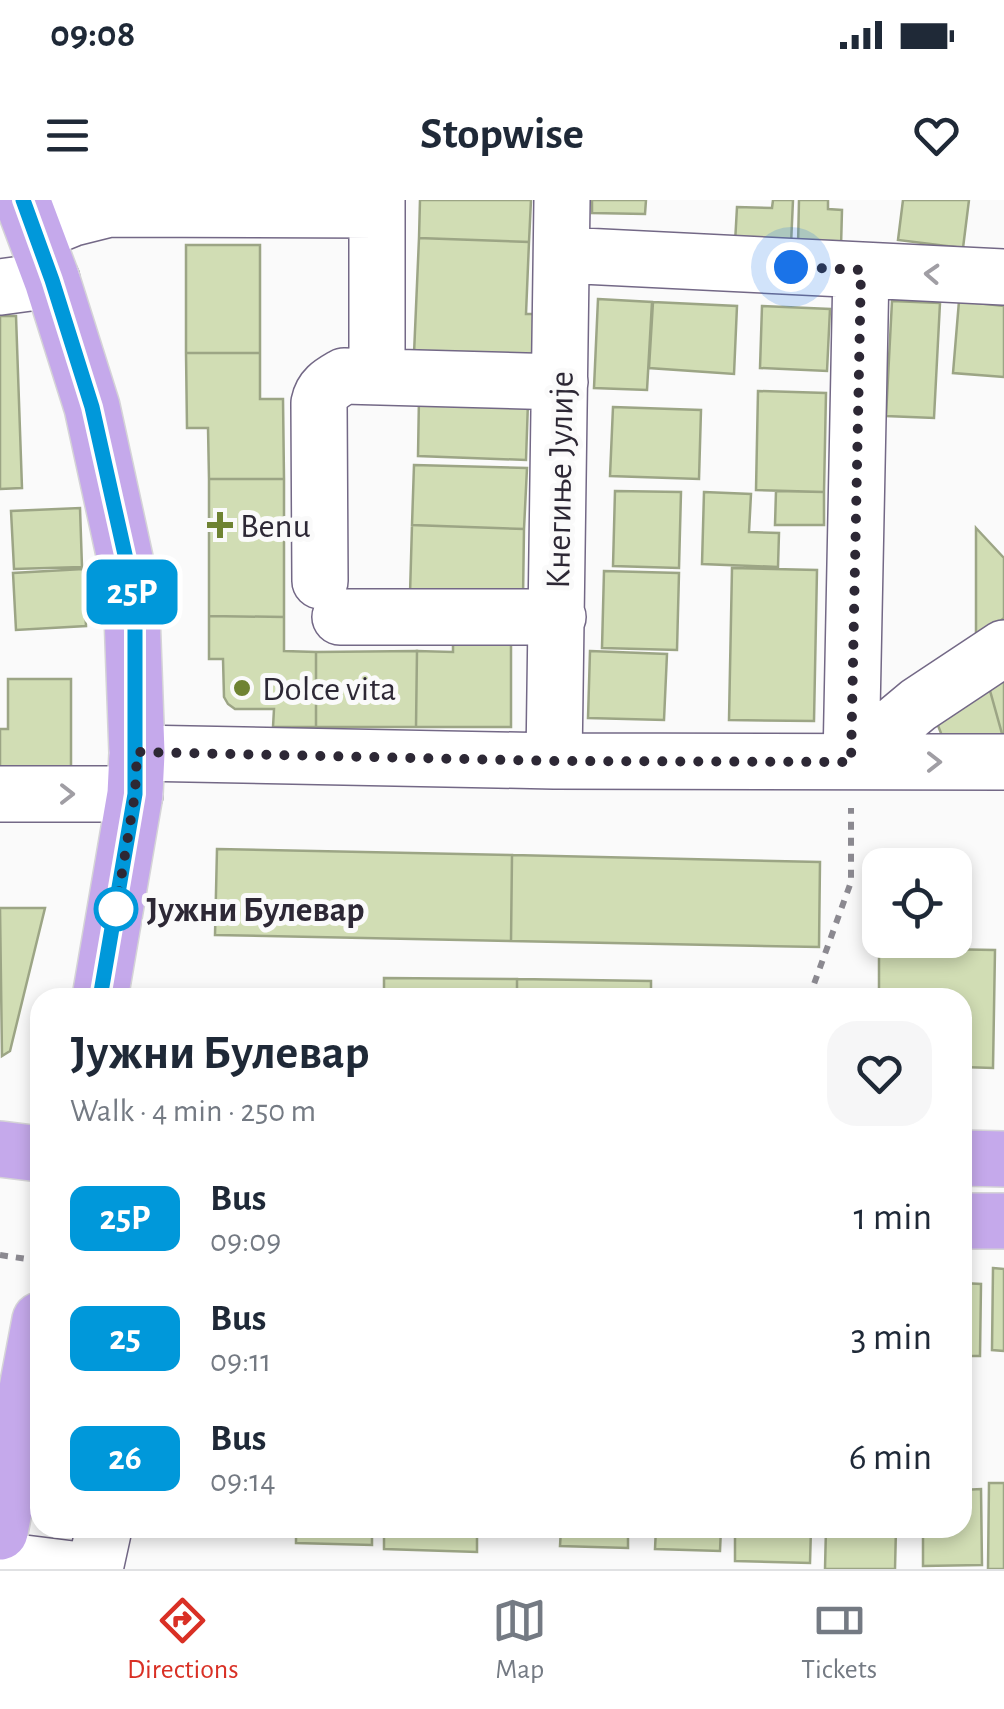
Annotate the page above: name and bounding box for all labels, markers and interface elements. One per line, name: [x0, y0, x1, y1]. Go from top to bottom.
text: 09:08: [50, 16, 135, 54]
icon: menu: [40, 108, 95, 163]
icon: heart: [909, 108, 964, 163]
text: Stopwise: [420, 112, 584, 157]
your location: [766, 242, 816, 292]
one-way arrow: [924, 263, 940, 284]
street label: Кнегиње Јулије: [541, 371, 580, 589]
place label: Benu: [240, 509, 311, 544]
marker: Benu: [209, 514, 231, 536]
line badge: 25P: [74, 560, 190, 624]
text: 25P: [107, 575, 157, 610]
place label: Dolce vita: [262, 672, 396, 707]
marker: Dolce vita: [231, 677, 253, 699]
one-way arrow: [928, 751, 943, 773]
one-way arrow: [60, 783, 76, 805]
map controls: [862, 848, 972, 958]
button: locate: [862, 848, 972, 958]
marker: Јужни Булевар: [95, 888, 137, 930]
place label: Јужни Булевар: [146, 893, 364, 928]
button: heart: [827, 1021, 932, 1126]
text: Јужни Булевар: [70, 1030, 370, 1078]
text: Walk · 4 min · 250 m: [70, 1095, 316, 1127]
text: Bus: [210, 1180, 266, 1218]
text: 1 min: [853, 1199, 932, 1237]
text: 25P: [100, 1201, 150, 1236]
text: 09:09: [210, 1225, 281, 1257]
text: Bus: [210, 1300, 266, 1338]
text: 3 min: [851, 1319, 932, 1357]
text: 25: [109, 1321, 141, 1356]
text: 09:11: [210, 1345, 271, 1377]
text: Bus: [210, 1420, 266, 1458]
text: 6 min: [849, 1439, 932, 1477]
text: 26: [108, 1441, 142, 1476]
text: 09:14: [210, 1465, 276, 1497]
tab: Directions: [127, 1593, 239, 1687]
tab: Map: [492, 1593, 547, 1687]
tab: Tickets: [801, 1593, 877, 1687]

